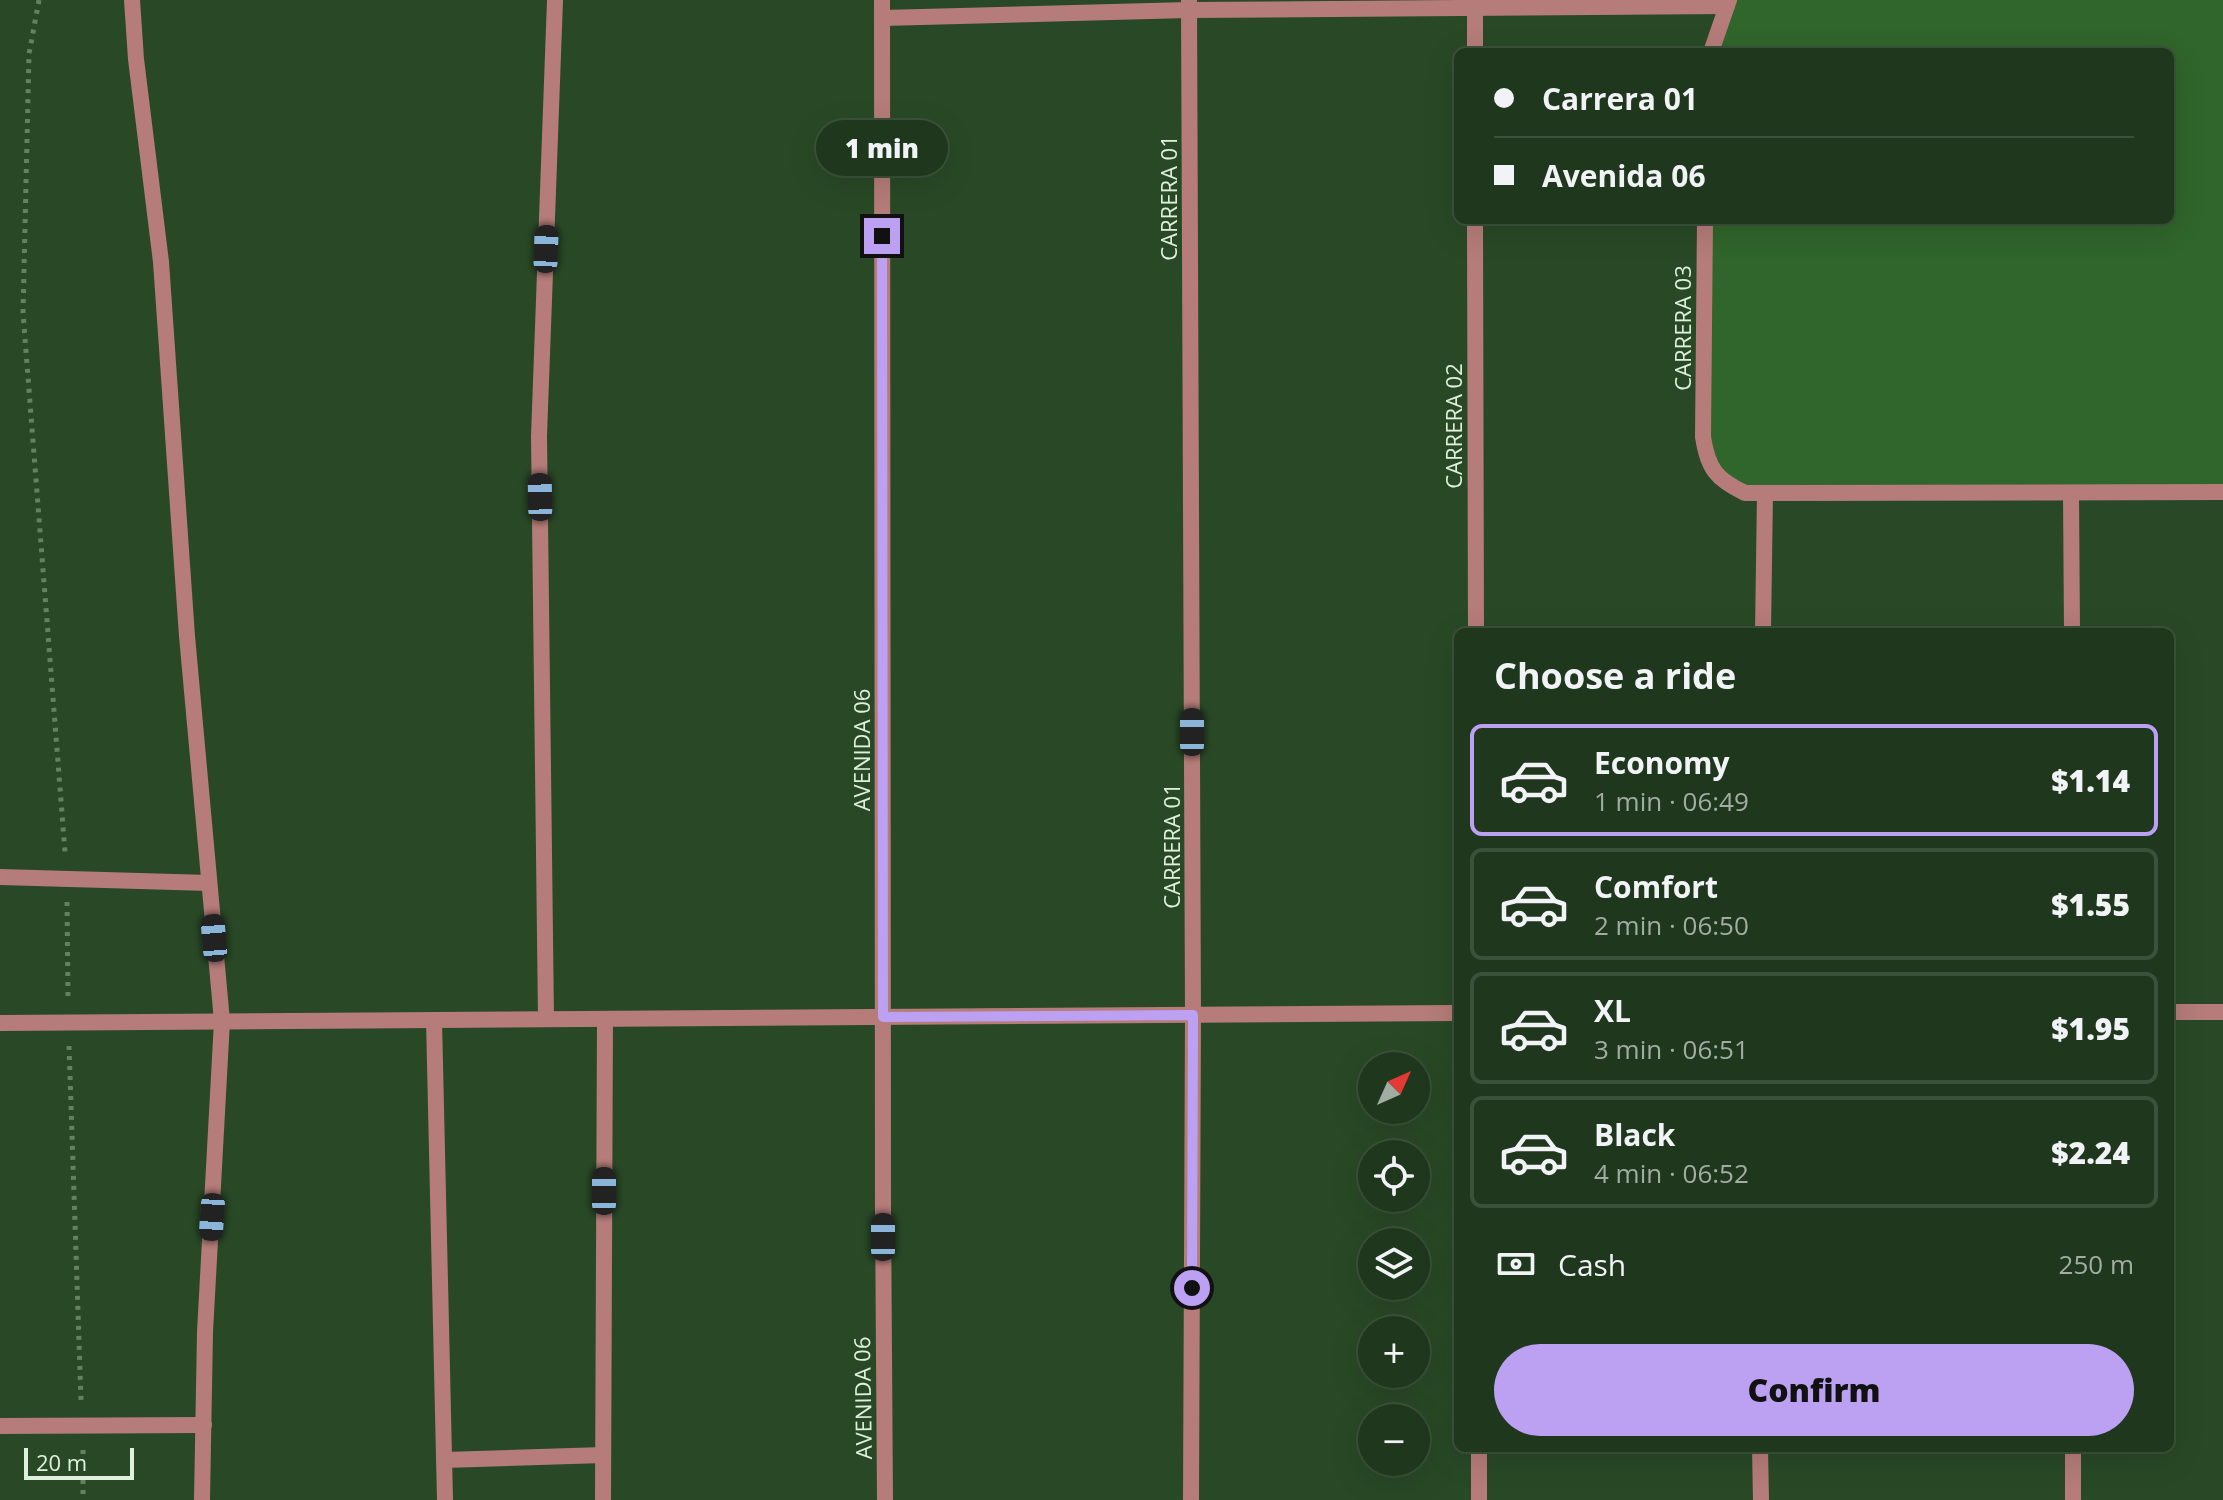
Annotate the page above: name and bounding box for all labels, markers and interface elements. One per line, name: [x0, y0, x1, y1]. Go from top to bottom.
text: Carrera 01: [1542, 78, 1698, 119]
callout: 1 min: [816, 120, 948, 176]
text: 1 min: [845, 130, 919, 166]
street label: CARRERA 01: [1153, 135, 1183, 261]
text: Avenida 06: [1542, 155, 1706, 196]
route end: [864, 218, 900, 254]
car: [533, 225, 559, 273]
street label: CARRERA 03: [1667, 265, 1697, 391]
street label: CARRERA 02: [1438, 363, 1468, 489]
car: [528, 473, 552, 521]
text: Choose a ride: [1494, 651, 1736, 700]
street label: AVENIDA 06: [846, 689, 876, 811]
car: [1180, 708, 1204, 756]
text: Economy: [1594, 742, 1730, 783]
icon: car: [1498, 744, 1570, 816]
text: $1.14: [2051, 760, 2130, 801]
street label: CARRERA 01: [1156, 783, 1186, 909]
text: 1 min · 06:49: [1594, 783, 1749, 819]
text: Comfort: [1594, 866, 1718, 907]
icon: car: [1498, 868, 1570, 940]
text: $1.55: [2051, 884, 2130, 925]
text: 2 min · 06:50: [1594, 907, 1749, 943]
car: [200, 913, 228, 963]
text: XL: [1594, 990, 1631, 1031]
icon: car: [1498, 992, 1570, 1064]
text: $1.95: [2051, 1008, 2130, 1049]
text: 3 min · 06:51: [1594, 1031, 1749, 1067]
north arrow: [1358, 1052, 1430, 1124]
map controls: [1358, 1052, 1430, 1476]
text: Black: [1594, 1114, 1675, 1155]
icon: car: [1498, 1116, 1570, 1188]
text: $2.24: [2051, 1132, 2130, 1173]
button: locate: [1358, 1140, 1430, 1212]
text: 4 min · 06:52: [1594, 1155, 1749, 1191]
car: [592, 1167, 616, 1215]
car: [198, 1192, 226, 1242]
car: [871, 1213, 895, 1261]
button: layers: [1358, 1228, 1430, 1300]
icon: cash: [1494, 1242, 1538, 1286]
text: Cash: [1558, 1244, 1626, 1285]
text: 250 m: [2059, 1246, 2134, 1282]
route start: [1174, 1270, 1210, 1306]
button: +: [1358, 1316, 1430, 1388]
street label: AVENIDA 06: [846, 1336, 878, 1460]
button: Confirm: [1494, 1344, 2134, 1436]
button: −: [1358, 1404, 1430, 1476]
scale bar: [24, 1444, 134, 1480]
text: 20 m: [36, 1447, 87, 1477]

